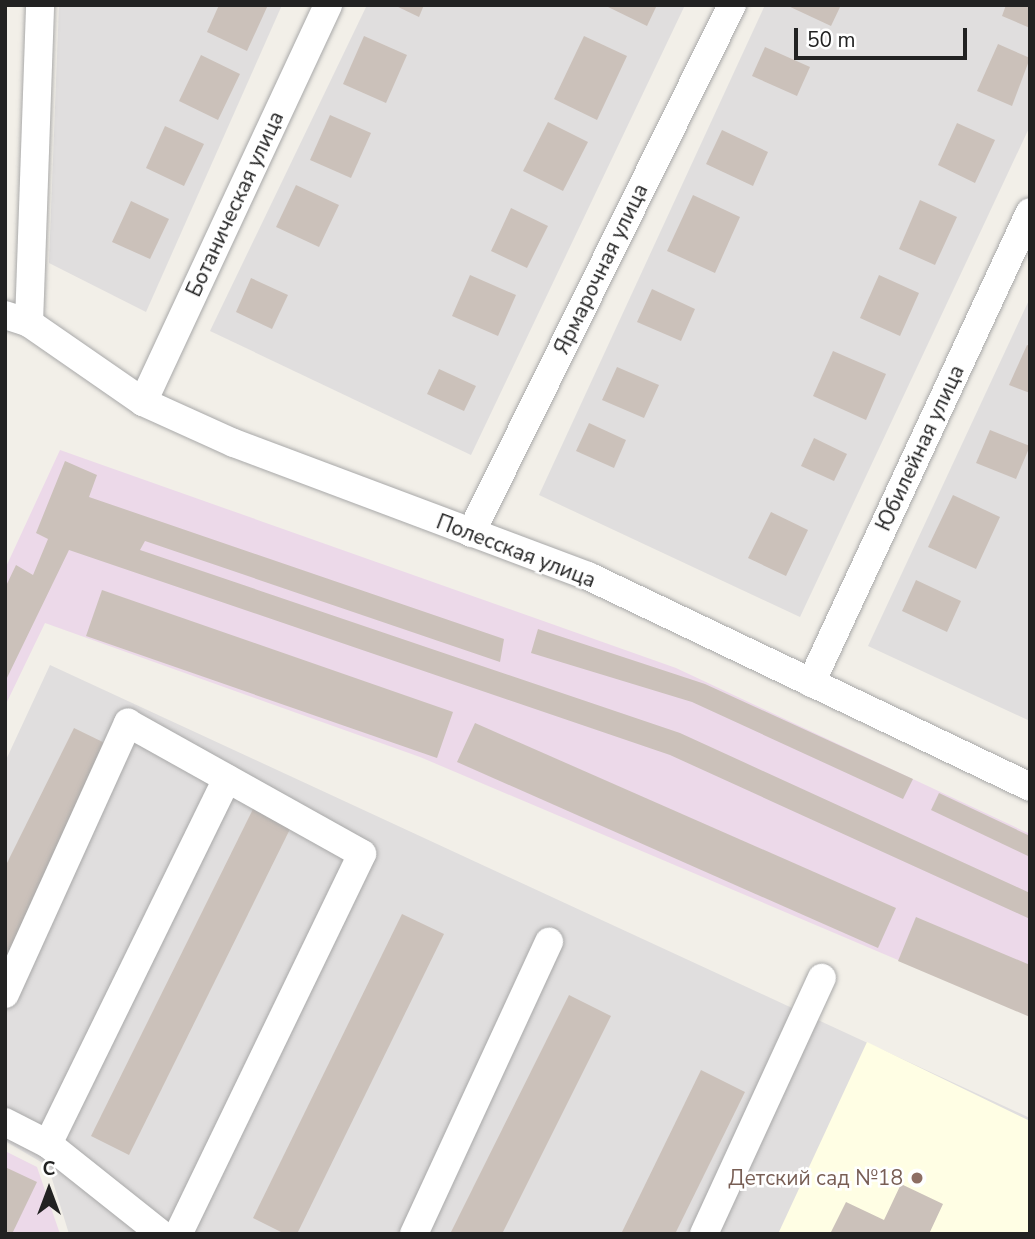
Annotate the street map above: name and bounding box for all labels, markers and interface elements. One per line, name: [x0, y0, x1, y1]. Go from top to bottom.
scale bar: [797, 14, 970, 58]
text: 50 m: [807, 26, 856, 54]
street label: Ботаническая улица: [181, 107, 289, 301]
street label: Ярмарочная улица: [549, 180, 653, 358]
street label: Юбилейная улица: [871, 361, 969, 535]
street label: Полесская улица: [433, 509, 599, 593]
north arrow: [14, 1155, 84, 1225]
text: С: [43, 1156, 55, 1182]
place label: Детский сад №18: [728, 1165, 903, 1191]
marker: Детский сад №18: [909, 1170, 925, 1186]

